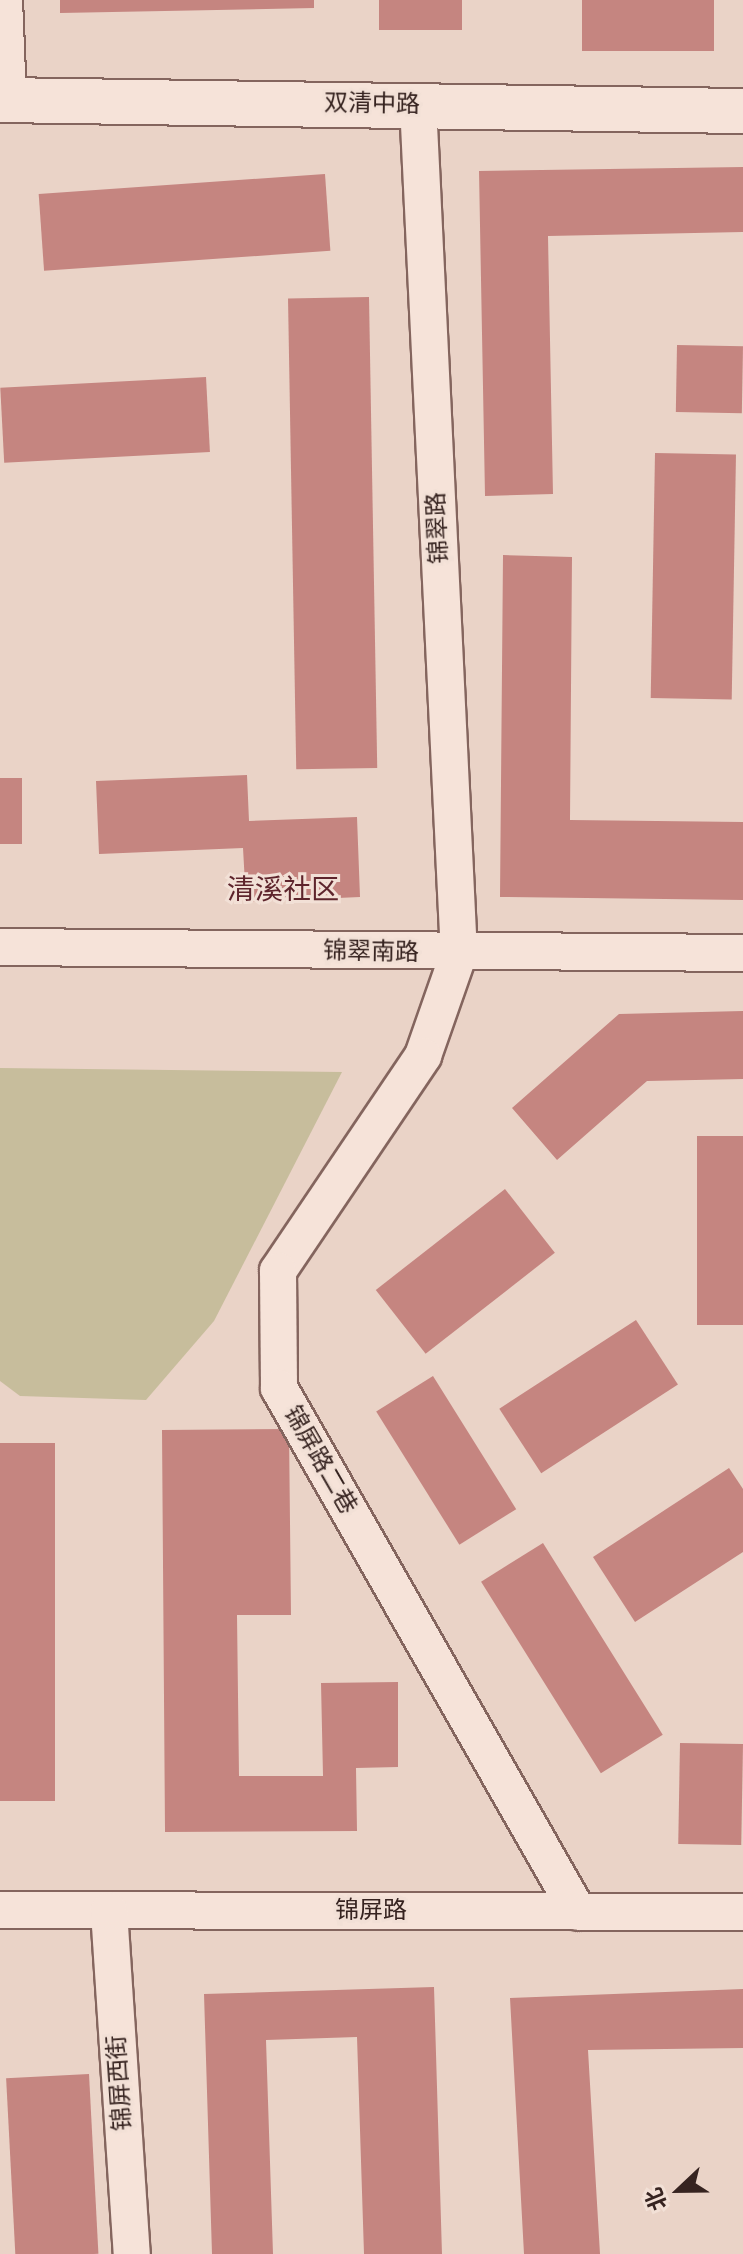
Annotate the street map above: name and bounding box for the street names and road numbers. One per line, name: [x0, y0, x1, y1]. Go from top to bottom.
street label: 双清中路: [324, 89, 420, 119]
street label: 锦翠路: [422, 491, 454, 565]
street label: 锦翠南路: [323, 937, 419, 967]
street label: 锦屏路二巷: [278, 1401, 362, 1519]
street label: 锦屏路: [335, 1897, 407, 1925]
street label: 锦屏西街: [102, 2034, 138, 2132]

